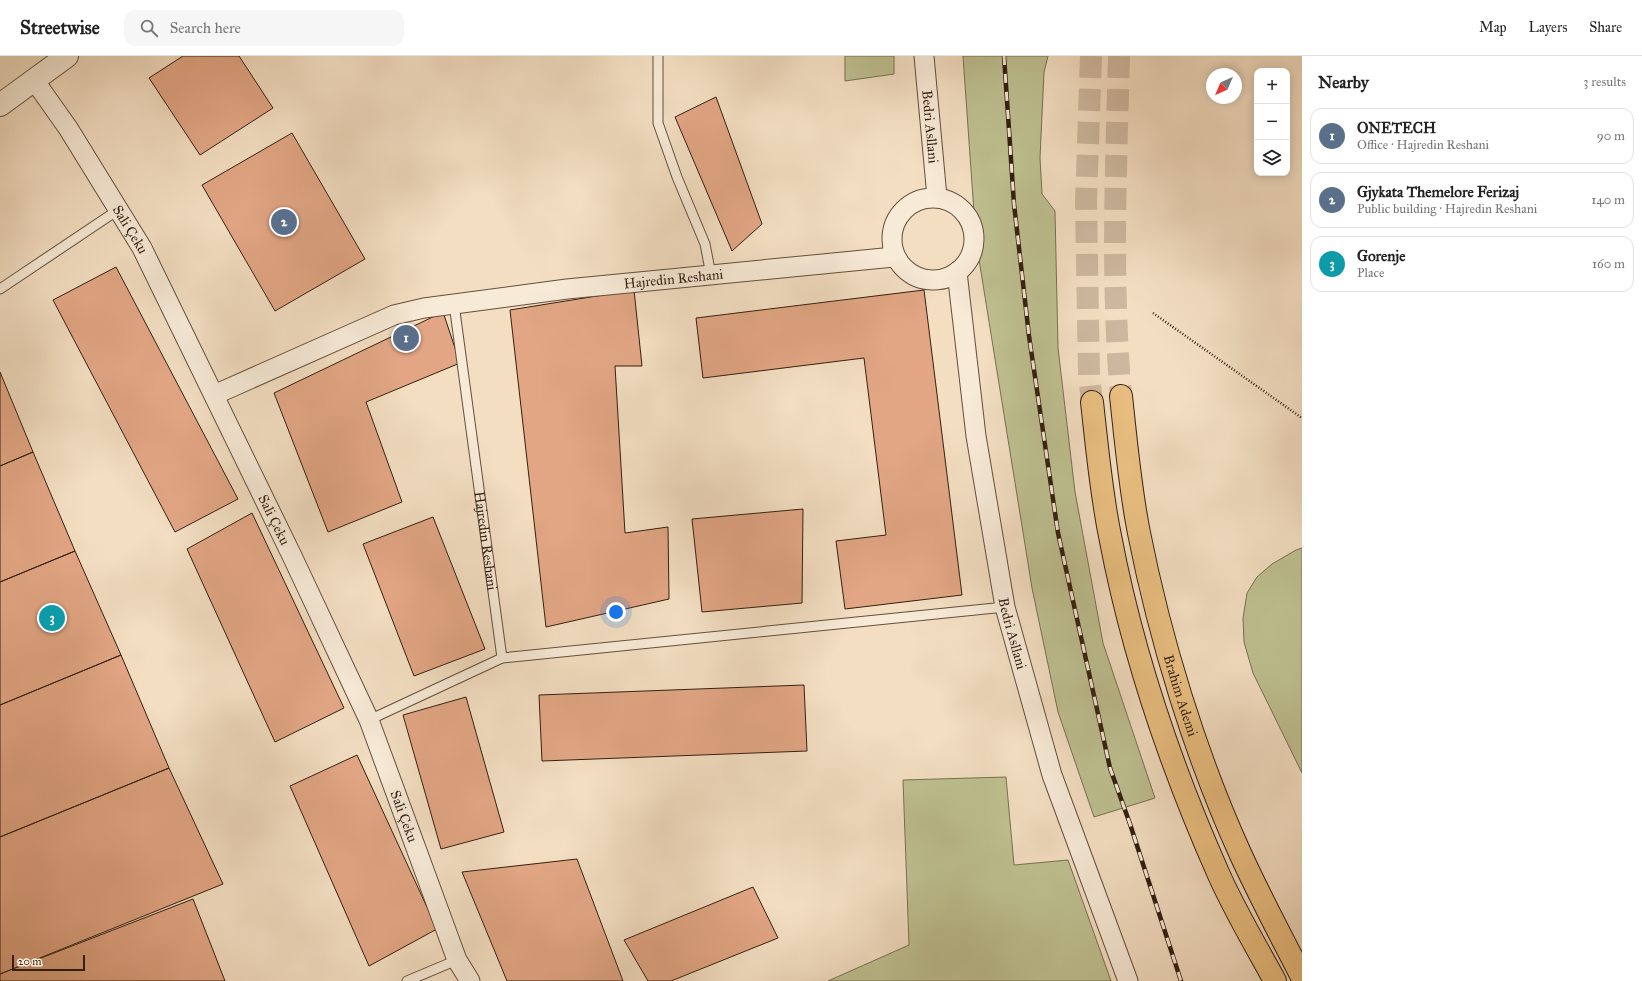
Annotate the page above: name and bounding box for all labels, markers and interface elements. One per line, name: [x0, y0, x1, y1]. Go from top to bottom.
search box: [124, 10, 404, 46]
text: Streetwise: [20, 16, 100, 39]
icon: search: [138, 17, 160, 39]
text: Search here: [170, 19, 241, 37]
text: Map: [1479, 19, 1507, 36]
text: Layers: [1529, 19, 1567, 36]
text: Share: [1589, 19, 1622, 36]
north arrow: [1206, 68, 1242, 104]
map controls: [1254, 68, 1290, 176]
button: +: [1254, 68, 1290, 104]
text: Nearby: [1318, 72, 1369, 93]
text: 3 results: [1583, 74, 1626, 90]
street label: Bedri Asllani: [918, 89, 942, 164]
button: −: [1254, 104, 1290, 140]
text: ONETECH: [1357, 119, 1436, 137]
text: 1: [1329, 128, 1335, 144]
text: 90 m: [1597, 128, 1625, 144]
text: Office · Hajredin Reshani: [1357, 137, 1489, 153]
button: layers: [1254, 140, 1290, 176]
text: Gjykata Themelore Ferizaj: [1357, 183, 1519, 201]
text: 2: [1329, 192, 1335, 208]
text: 140 m: [1591, 192, 1625, 208]
text: Public building · Hajredin Reshani: [1357, 201, 1537, 217]
street label: Sali Çeku: [109, 202, 152, 257]
pin: 2: [271, 207, 297, 237]
text: Gorenje: [1357, 247, 1405, 265]
text: 3: [1329, 256, 1335, 272]
text: 160 m: [1592, 256, 1625, 272]
text: Place: [1357, 265, 1384, 281]
street label: Hajredin Reshani: [623, 266, 724, 292]
pin: 1: [393, 323, 419, 353]
street label: Hajredin Reshani: [470, 490, 501, 592]
street label: Sali Çeku: [254, 492, 294, 548]
street label: Bedri Asllani: [995, 596, 1030, 672]
your location: [606, 602, 626, 622]
pin: 3: [39, 603, 65, 633]
street label: Brahim Ademi: [1160, 653, 1201, 739]
street label: Sali Çeku: [387, 788, 421, 845]
scale bar: [12, 953, 85, 972]
text: 20 m: [18, 955, 41, 968]

